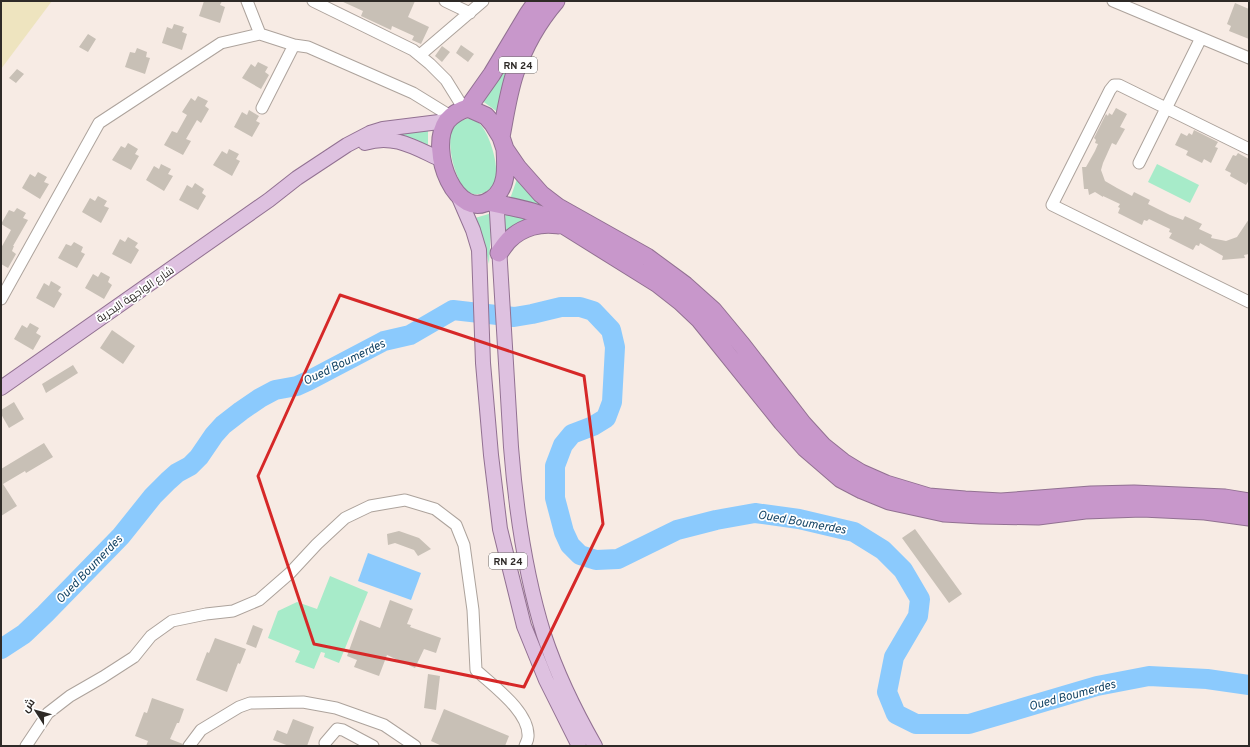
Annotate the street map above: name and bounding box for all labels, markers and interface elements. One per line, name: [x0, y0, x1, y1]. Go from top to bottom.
road number: RN 24: [499, 57, 537, 73]
street label: شارع الواجهة البحرية: [94, 264, 177, 326]
water label: Oued Boumerdes: [301, 336, 389, 390]
water label: Oued Boumerdes: [756, 507, 848, 539]
water label: Oued Boumerdes: [53, 532, 127, 607]
road number: RN 24: [489, 553, 527, 569]
water label: Oued Boumerdes: [1027, 677, 1118, 715]
north arrow: [16, 691, 56, 731]
text: ش: [19, 696, 39, 716]

